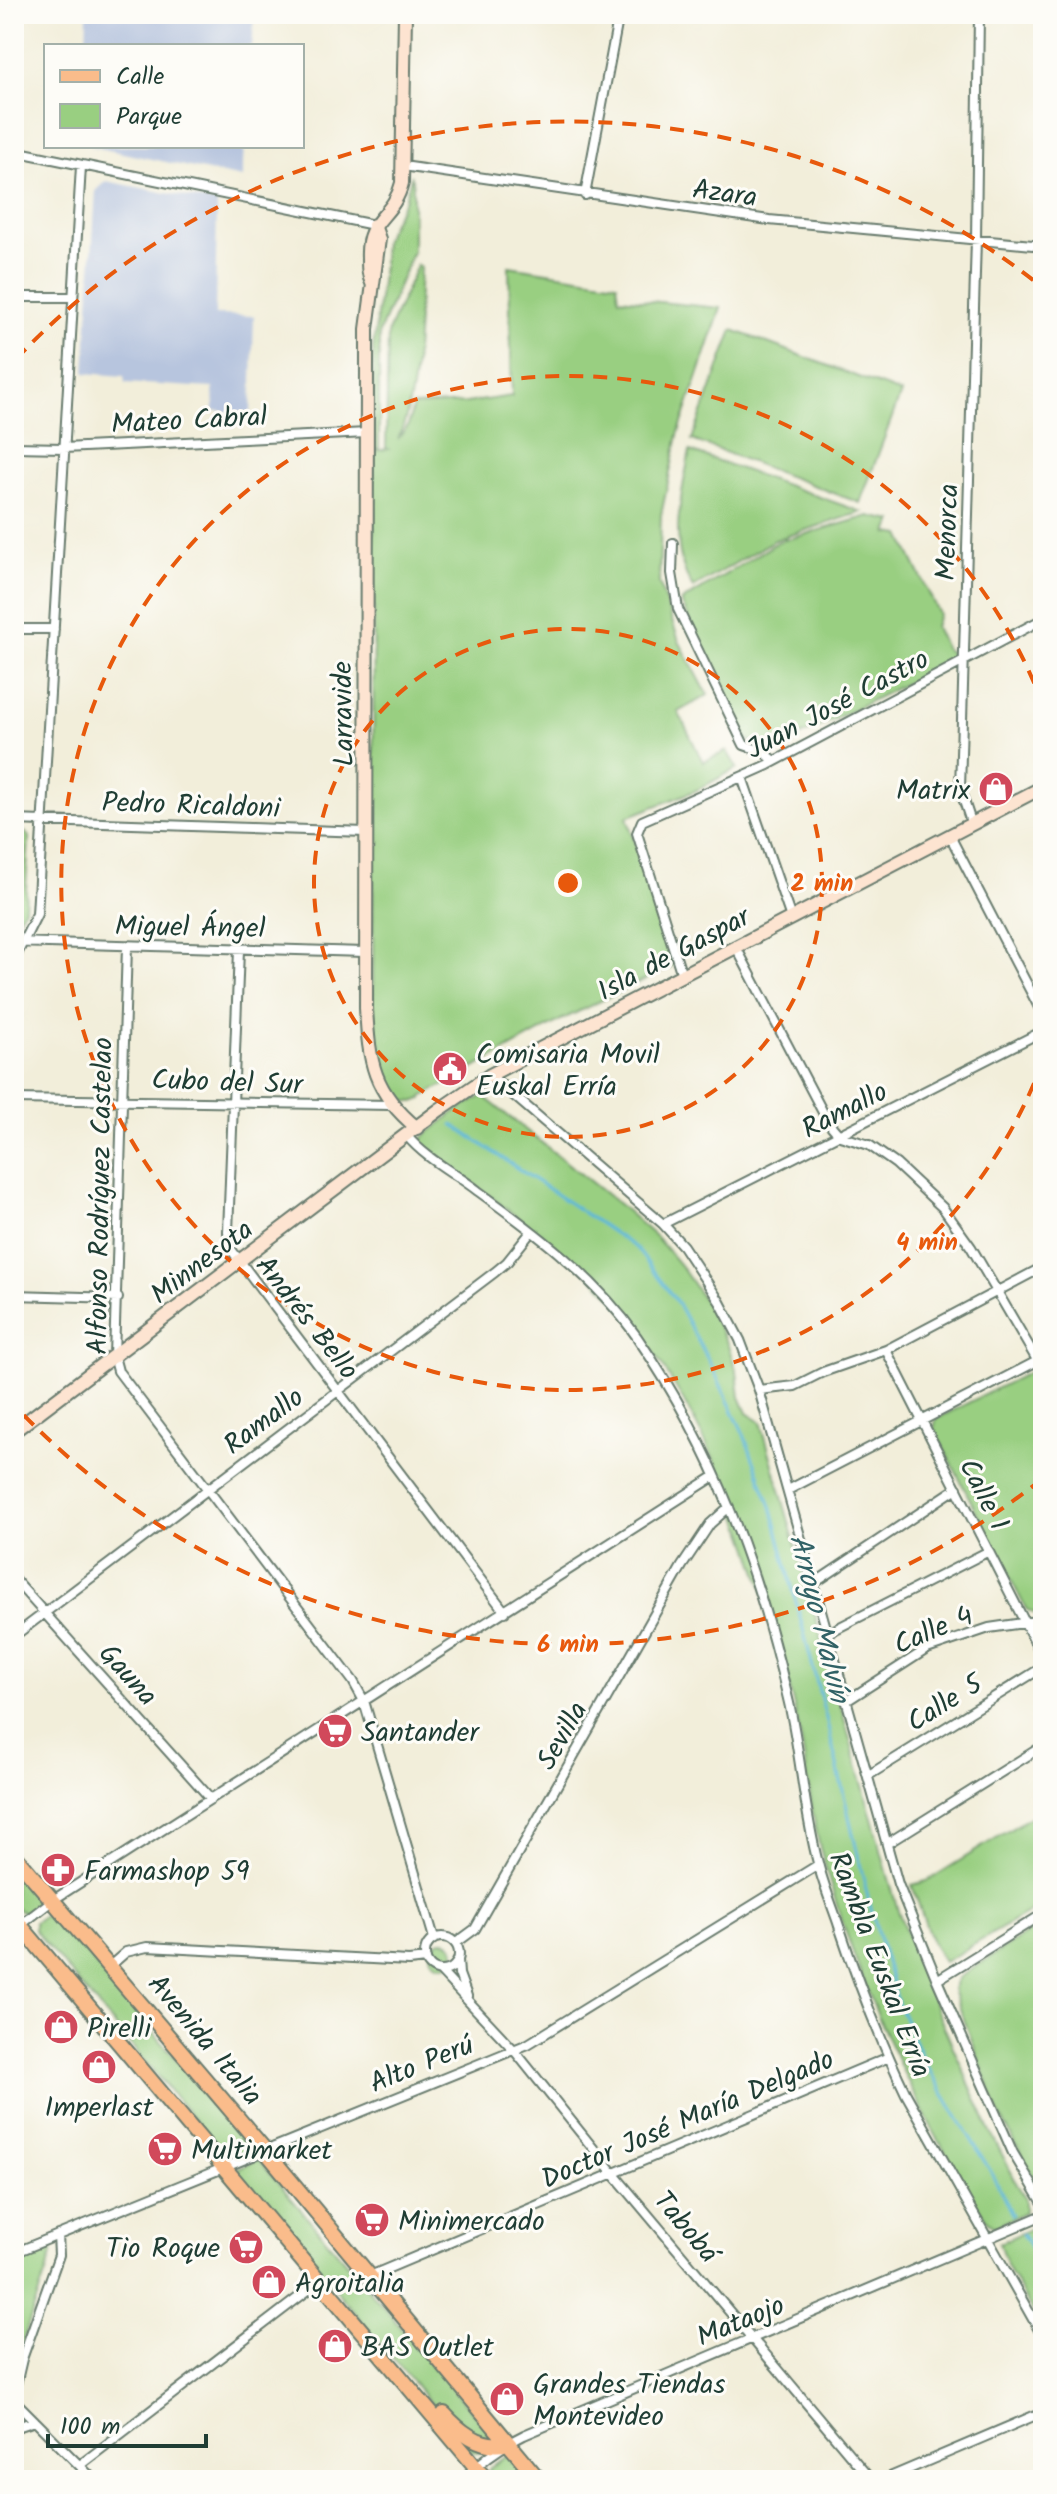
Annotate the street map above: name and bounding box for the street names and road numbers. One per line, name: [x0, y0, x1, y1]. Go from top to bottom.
street label: Azara: [689, 168, 760, 221]
street label: Mateo Cabral: [110, 395, 269, 448]
street label: Menorca: [924, 483, 973, 581]
street label: Juan José Castro: [739, 638, 938, 772]
street label: Larravide: [321, 661, 368, 767]
street label: Pedro Ricaldoni: [101, 781, 282, 832]
street label: Isla de Gaspar: [590, 895, 760, 1014]
street label: Miguel Ángel: [114, 905, 266, 952]
street label: Alfonso Rodríguez Castelao: [76, 1037, 127, 1355]
street label: Cubo del Sur: [151, 1058, 305, 1109]
street label: Ramallo: [794, 1070, 896, 1152]
street label: Minnesota: [141, 1209, 264, 1317]
street label: Andrés Bello: [243, 1247, 369, 1390]
street label: Ramallo: [215, 1377, 315, 1467]
street label: Calle 1: [945, 1451, 1020, 1539]
street label: Calle 4: [887, 1594, 981, 1668]
street label: Gauna: [86, 1634, 168, 1717]
street label: Calle 5: [898, 1662, 994, 1745]
street label: Sevilla: [525, 1693, 601, 1779]
street label: Rambla Euskal Erría: [815, 1845, 942, 2084]
street label: Avenida Italia: [135, 1965, 273, 2117]
street label: Alto Perú: [363, 2024, 481, 2107]
street label: Doctor José María Delgado: [534, 2038, 842, 2202]
street label: Tabobá: [641, 2181, 731, 2276]
street label: Mataojo: [690, 2284, 792, 2360]

